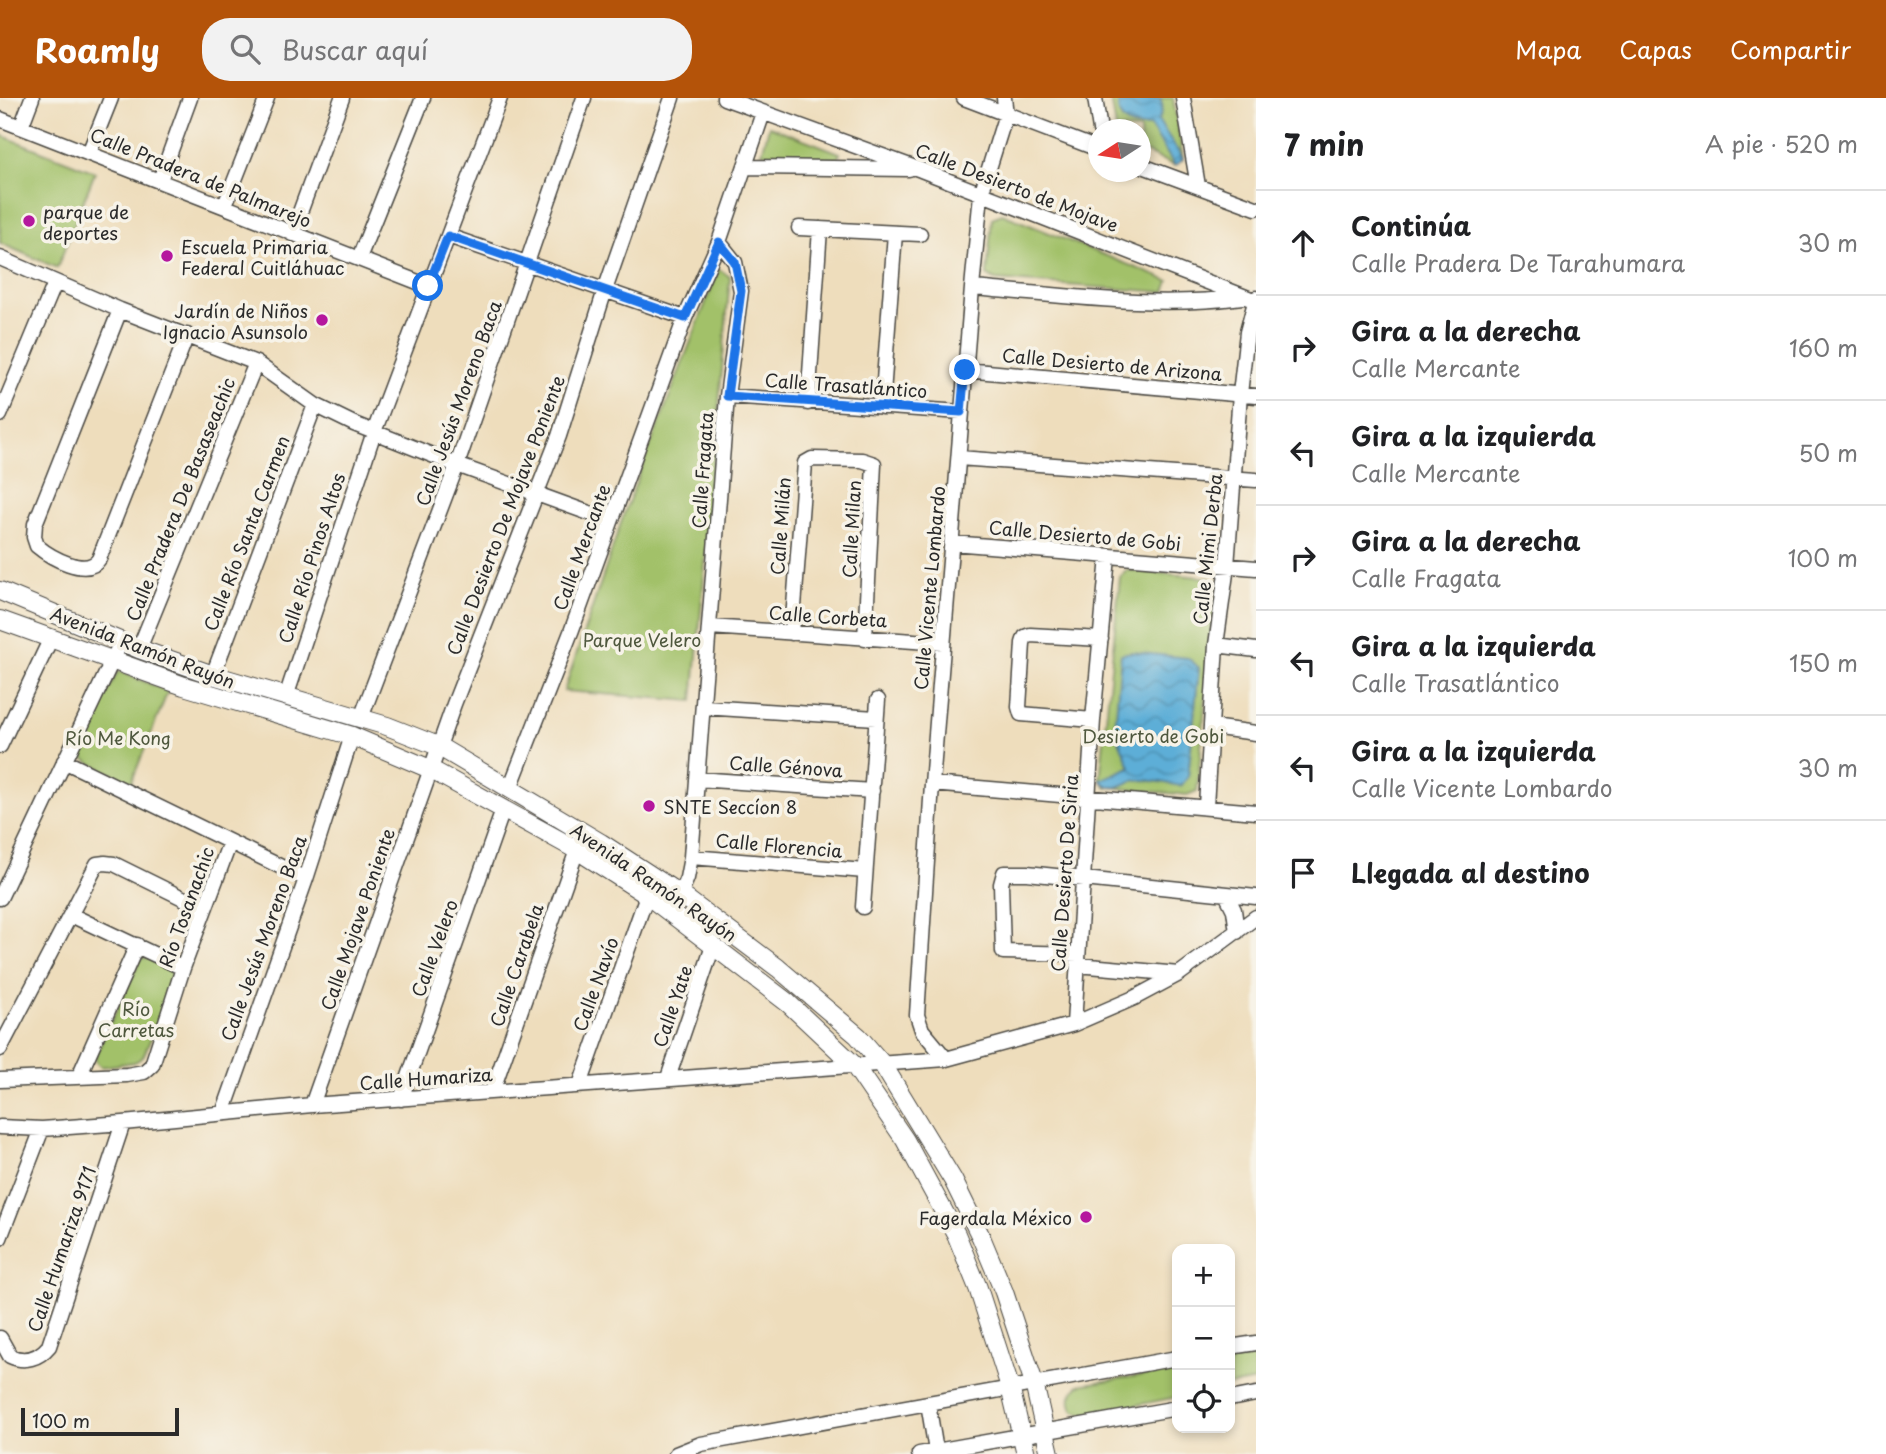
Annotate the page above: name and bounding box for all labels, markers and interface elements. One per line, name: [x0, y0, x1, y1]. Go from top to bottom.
search box: [202, 18, 692, 81]
text: Roamly: [35, 24, 160, 74]
icon: search: [226, 30, 264, 68]
text: Buscar aquí: [282, 30, 428, 69]
text: Mapa: [1515, 31, 1581, 67]
text: Capas: [1619, 31, 1692, 67]
text: Compartir: [1730, 31, 1851, 67]
north arrow: [1088, 119, 1151, 182]
street label: Calle Pradera de Palmarejo: [86, 120, 316, 234]
text: 7 min: [1284, 121, 1365, 166]
text: A pie · 520 m: [1705, 126, 1858, 161]
street label: Calle Desierto de Mojave: [912, 136, 1122, 238]
place label: parque de deportes: [43, 198, 129, 246]
text: Continúa: [1351, 206, 1471, 245]
marker: parque de deportes: [21, 213, 37, 229]
icon: ahead: [1284, 224, 1322, 262]
text: 30 m: [1797, 225, 1858, 260]
place label: Escuela Primaria Federal Cuitláhuac: [181, 233, 344, 281]
text: Calle Pradera De Tarahumara: [1351, 245, 1685, 280]
marker: Escuela Primaria Federal Cuitláhuac: [159, 248, 175, 264]
route start: [412, 270, 443, 301]
street label: Calle Jesús Moreno Baca: [408, 296, 508, 510]
place label: Jardín de Niños Ignacio Asunsolo: [163, 297, 308, 345]
text: Gira a la derecha: [1351, 311, 1581, 350]
marker: Jardín de Niños Ignacio Asunsolo: [314, 312, 330, 328]
icon: right: [1284, 329, 1322, 367]
text: 160 m: [1789, 330, 1858, 365]
street label: Calle Desierto de Arizona: [1001, 341, 1224, 387]
text: Calle Mercante: [1351, 350, 1521, 385]
route end: [949, 354, 980, 385]
street label: Calle Trasatlántico: [764, 366, 928, 404]
street label: Calle Desierto De Mojave Poniente: [439, 371, 571, 659]
street label: Calle Pradera De Basaseachic: [119, 373, 241, 625]
street label: Calle Fragata: [684, 410, 720, 529]
text: Gira a la izquierda: [1351, 416, 1596, 455]
street label: Calle Río Santa Carmen: [196, 431, 296, 635]
icon: left: [1284, 434, 1322, 472]
text: 50 m: [1798, 435, 1858, 470]
text: Calle Mercante: [1351, 455, 1521, 490]
street label: Calle Río Pinos Altos: [271, 469, 351, 647]
street label: Calle Mimi Derba: [1186, 471, 1228, 626]
street label: Calle Milán: [763, 476, 797, 576]
street label: Calle Milan: [835, 479, 867, 579]
street label: Calle Mercante: [546, 480, 616, 614]
street label: Calle Vicente Lombardo: [907, 485, 951, 691]
street label: Calle Desierto de Gobi: [988, 513, 1182, 557]
text: Gira a la derecha: [1351, 521, 1581, 560]
icon: right: [1284, 539, 1322, 577]
text: 100 m: [1788, 540, 1858, 575]
text: Calle Fragata: [1351, 560, 1501, 595]
street label: Calle Corbeta: [768, 598, 889, 634]
street label: Avenida Ramón Rayón: [47, 599, 239, 695]
park label: Parque Velero: [583, 626, 701, 653]
text: Gira a la izquierda: [1351, 626, 1596, 665]
icon: left: [1284, 644, 1322, 682]
text: 150 m: [1789, 645, 1858, 680]
text: Calle Trasatlántico: [1351, 665, 1559, 700]
park label: Desierto de Gobi: [1082, 722, 1224, 749]
park label: Río Me Kong: [65, 724, 171, 751]
text: Gira a la izquierda: [1351, 731, 1596, 770]
street label: Calle Génova: [728, 749, 844, 783]
icon: left: [1284, 749, 1322, 787]
text: 30 m: [1797, 750, 1858, 785]
text: Calle Vicente Lombardo: [1351, 770, 1613, 805]
street label: Calle Desierto De Siria: [1044, 773, 1084, 973]
place label: SNTE Seccíon 8: [663, 793, 797, 820]
marker: SNTE Seccíon 8: [641, 798, 657, 814]
street label: Avenida Ramón Rayón: [565, 816, 743, 948]
street label: Calle Mojave Poniente: [313, 824, 401, 1014]
street label: Calle Florencia: [714, 826, 844, 864]
street label: Calle Jesús Moreno Baca: [213, 831, 313, 1045]
street label: Río Tosanachic: [152, 843, 220, 971]
text: Llegada al destino: [1351, 853, 1590, 892]
icon: arrive: [1284, 854, 1322, 892]
street label: Calle Velero: [404, 895, 464, 1001]
street label: Calle Carabela: [482, 899, 550, 1030]
street label: Calle Navío: [565, 933, 625, 1035]
street label: Calle Yate: [645, 961, 699, 1051]
park label: Río Carretas: [98, 995, 174, 1043]
street label: Calle Humariza: [359, 1060, 494, 1096]
street label: Calle Humariza 9171: [20, 1163, 102, 1335]
place label: Fagerdala México: [919, 1204, 1072, 1231]
marker: Fagerdala México: [1078, 1209, 1094, 1225]
map controls: [1172, 1244, 1235, 1433]
button: +: [1172, 1244, 1235, 1307]
button: −: [1172, 1307, 1235, 1370]
button: locate: [1172, 1370, 1235, 1433]
scale bar: [21, 1405, 178, 1437]
text: 100 m: [32, 1406, 90, 1434]

